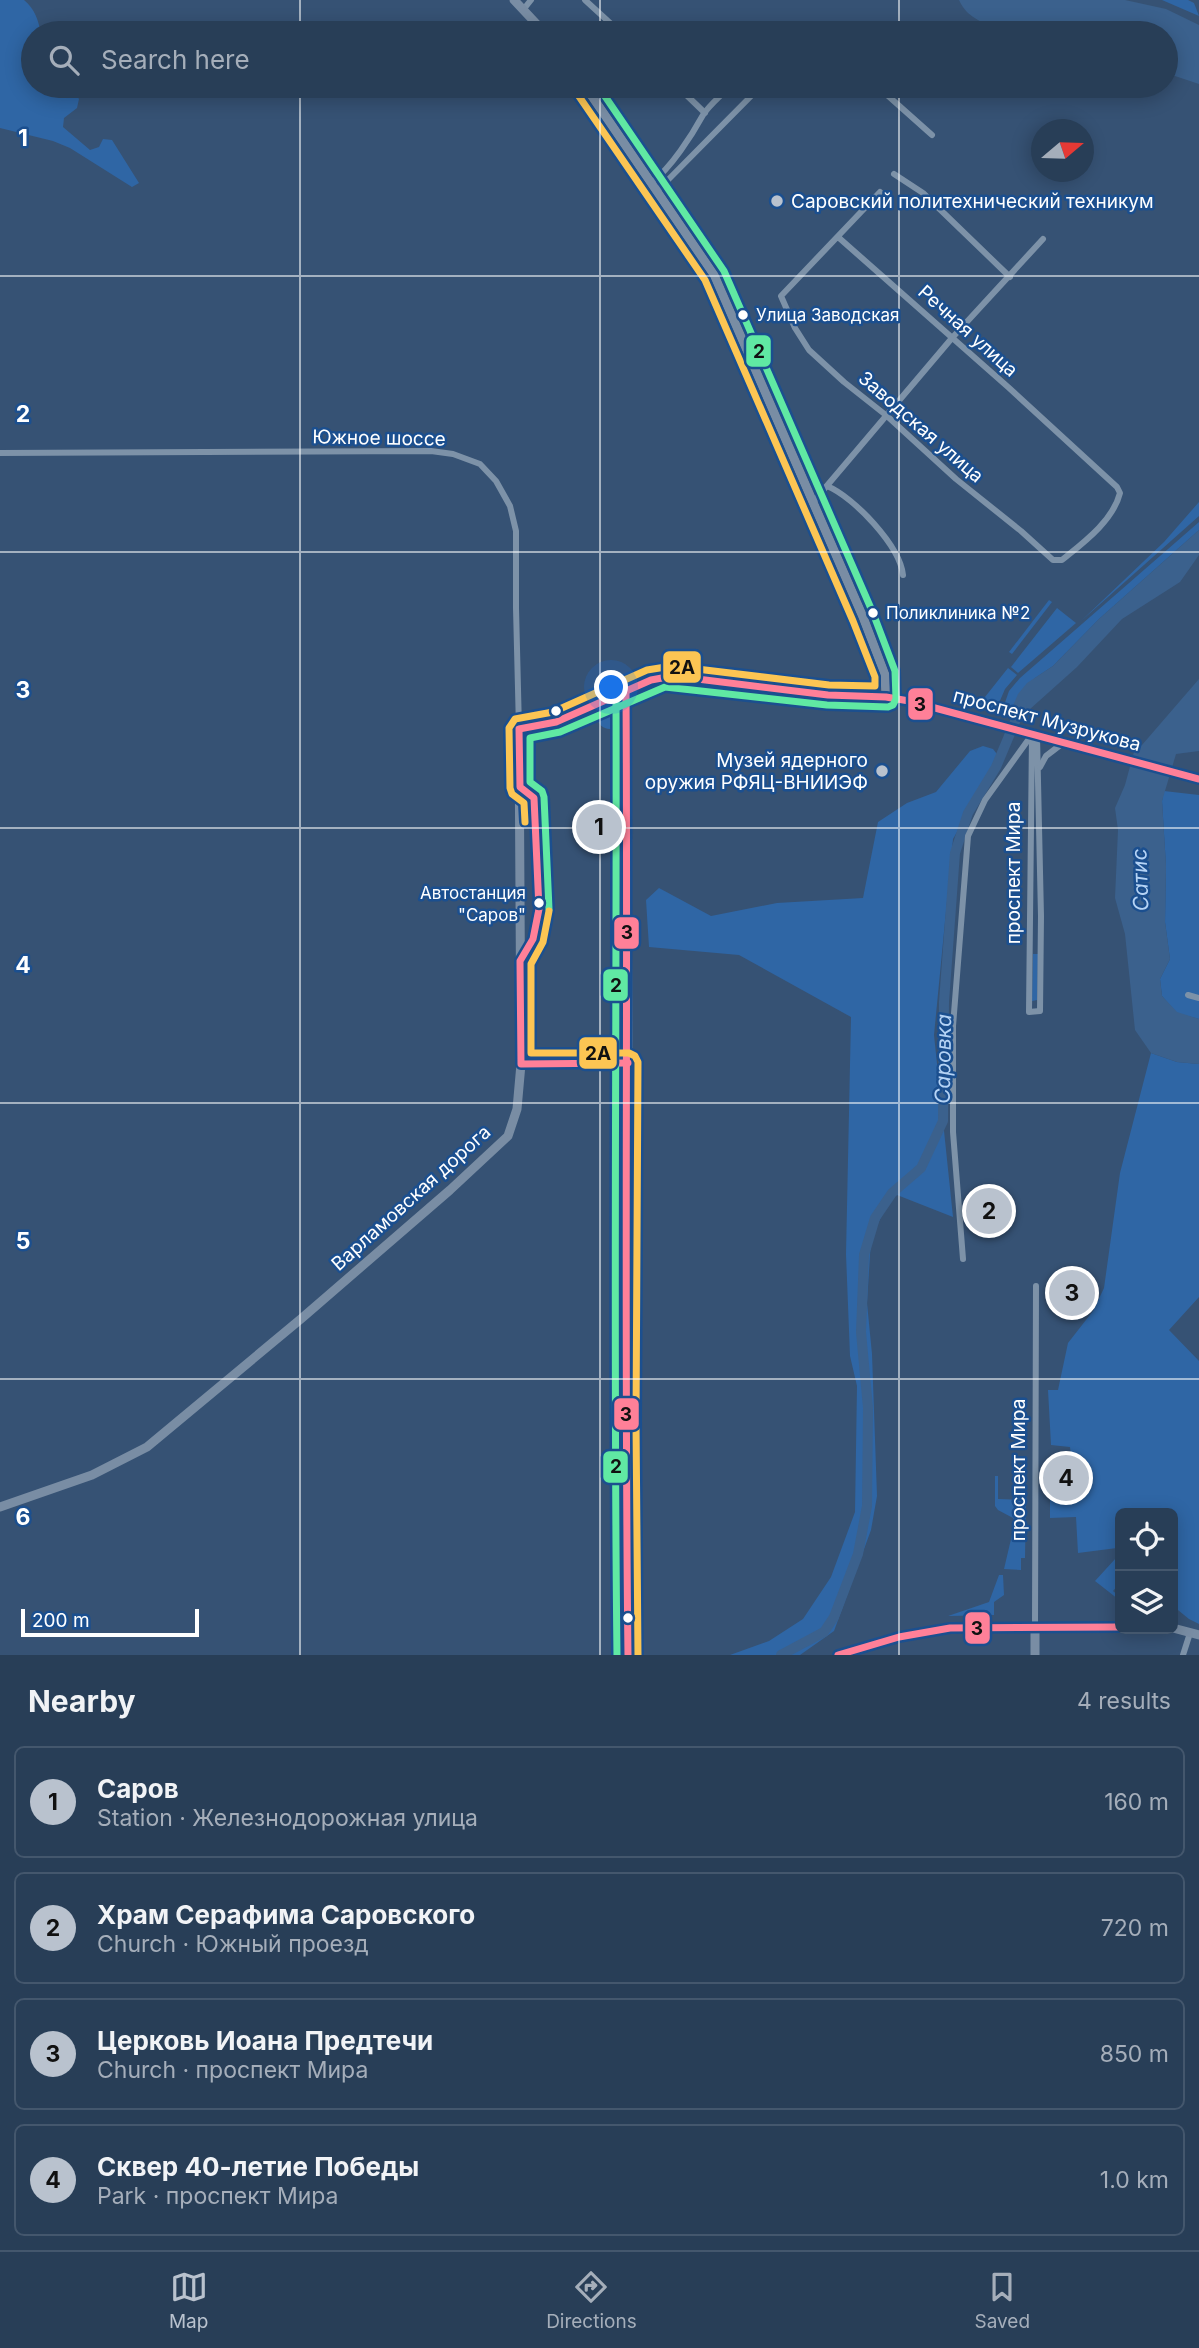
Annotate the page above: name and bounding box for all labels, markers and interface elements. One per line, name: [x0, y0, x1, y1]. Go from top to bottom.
search box: [21, 21, 1178, 98]
icon: search: [45, 41, 83, 79]
text: Search here: [101, 44, 250, 75]
north arrow: [1031, 119, 1094, 182]
text: 1: [18, 124, 28, 152]
place label: Саровский политехнический техникум: [791, 190, 1154, 213]
marker: Саровский политехнический техникум: [769, 193, 785, 209]
street label: Речная улица: [913, 280, 1023, 382]
place label: Улица Заводская: [756, 305, 899, 325]
marker: Улица Заводская: [736, 308, 750, 322]
line badge: 2: [745, 334, 772, 368]
text: 2: [753, 340, 765, 363]
street label: Заводская улица: [854, 366, 988, 488]
text: 2: [16, 400, 30, 428]
street label: Южное шоссе: [312, 425, 446, 451]
place label: Поликлиника №2: [886, 603, 1030, 623]
marker: Поликлиника №2: [866, 606, 880, 620]
line badge: 2А: [662, 650, 702, 684]
text: 2А: [669, 656, 695, 679]
your location: [594, 670, 628, 704]
text: 3: [16, 676, 30, 704]
street label: проспект Музрукова: [951, 684, 1143, 756]
line badge: 3: [907, 687, 934, 721]
text: 3: [914, 693, 926, 716]
unlabelled marker: [549, 704, 563, 718]
place label: Музей ядерного оружия РФЯЦ-ВНИИЭФ: [645, 749, 868, 794]
marker: Музей ядерного оружия РФЯЦ-ВНИИЭФ: [874, 763, 890, 779]
pin: 1: [576, 801, 622, 853]
street label: проспект Мира: [1002, 802, 1025, 944]
water label: Сатис: [1126, 848, 1154, 912]
place label: Автостанция "Саров": [420, 883, 526, 925]
marker: Автостанция "Саров": [532, 896, 546, 910]
line badge: 3: [613, 916, 640, 950]
text: 3: [621, 921, 633, 944]
text: 4: [15, 951, 31, 979]
line badge: 2: [602, 968, 629, 1002]
text: 2: [610, 974, 622, 997]
water label: Саровка: [930, 1014, 956, 1104]
line badge: 2А: [578, 1036, 618, 1070]
text: 2А: [585, 1042, 611, 1065]
street label: Варламовская дорога: [327, 1121, 495, 1275]
pin: 2: [966, 1185, 1012, 1237]
text: 5: [16, 1227, 30, 1255]
pin: 3: [1049, 1267, 1095, 1319]
line badge: 3: [613, 1397, 640, 1431]
street label: проспект Мира: [1007, 1399, 1030, 1541]
text: 3: [620, 1403, 632, 1426]
line badge: 2: [602, 1450, 629, 1484]
pin: 4: [1043, 1452, 1089, 1504]
text: 2: [610, 1455, 622, 1478]
text: 6: [16, 1503, 30, 1531]
map controls: [1115, 1508, 1178, 1634]
button: locate: [1115, 1508, 1178, 1571]
button: layers: [1115, 1571, 1178, 1634]
scale bar: [21, 1606, 200, 1638]
text: 200 m: [32, 1609, 90, 1632]
unlabelled marker: [621, 1611, 635, 1625]
line badge: 3: [964, 1611, 991, 1645]
text: 3: [971, 1617, 983, 1640]
text: Nearby: [28, 1683, 136, 1719]
text: 4 results: [1077, 1687, 1171, 1715]
text: Саров: [97, 1773, 179, 1804]
text: 1: [48, 1788, 58, 1816]
text: 160 m: [1104, 1788, 1169, 1816]
text: Station · Железнодорожная улица: [97, 1804, 478, 1832]
text: Храм Серафима Саровского: [97, 1899, 475, 1930]
text: 2: [46, 1914, 60, 1942]
text: 720 m: [1101, 1914, 1169, 1942]
text: Church · Южный проезд: [97, 1930, 369, 1958]
text: Церковь Иоана Предтечи: [97, 2025, 433, 2056]
text: 3: [46, 2040, 60, 2068]
text: 850 m: [1100, 2040, 1169, 2068]
text: Church · проспект Мира: [97, 2056, 368, 2084]
text: Сквер 40-летие Победы: [97, 2151, 419, 2182]
text: 4: [45, 2166, 61, 2194]
text: 1.0 km: [1100, 2166, 1169, 2194]
text: Park · проспект Мира: [97, 2182, 339, 2210]
tab: Map: [169, 2268, 208, 2333]
tab: Directions: [546, 2268, 637, 2333]
tab: Saved: [974, 2268, 1030, 2333]

